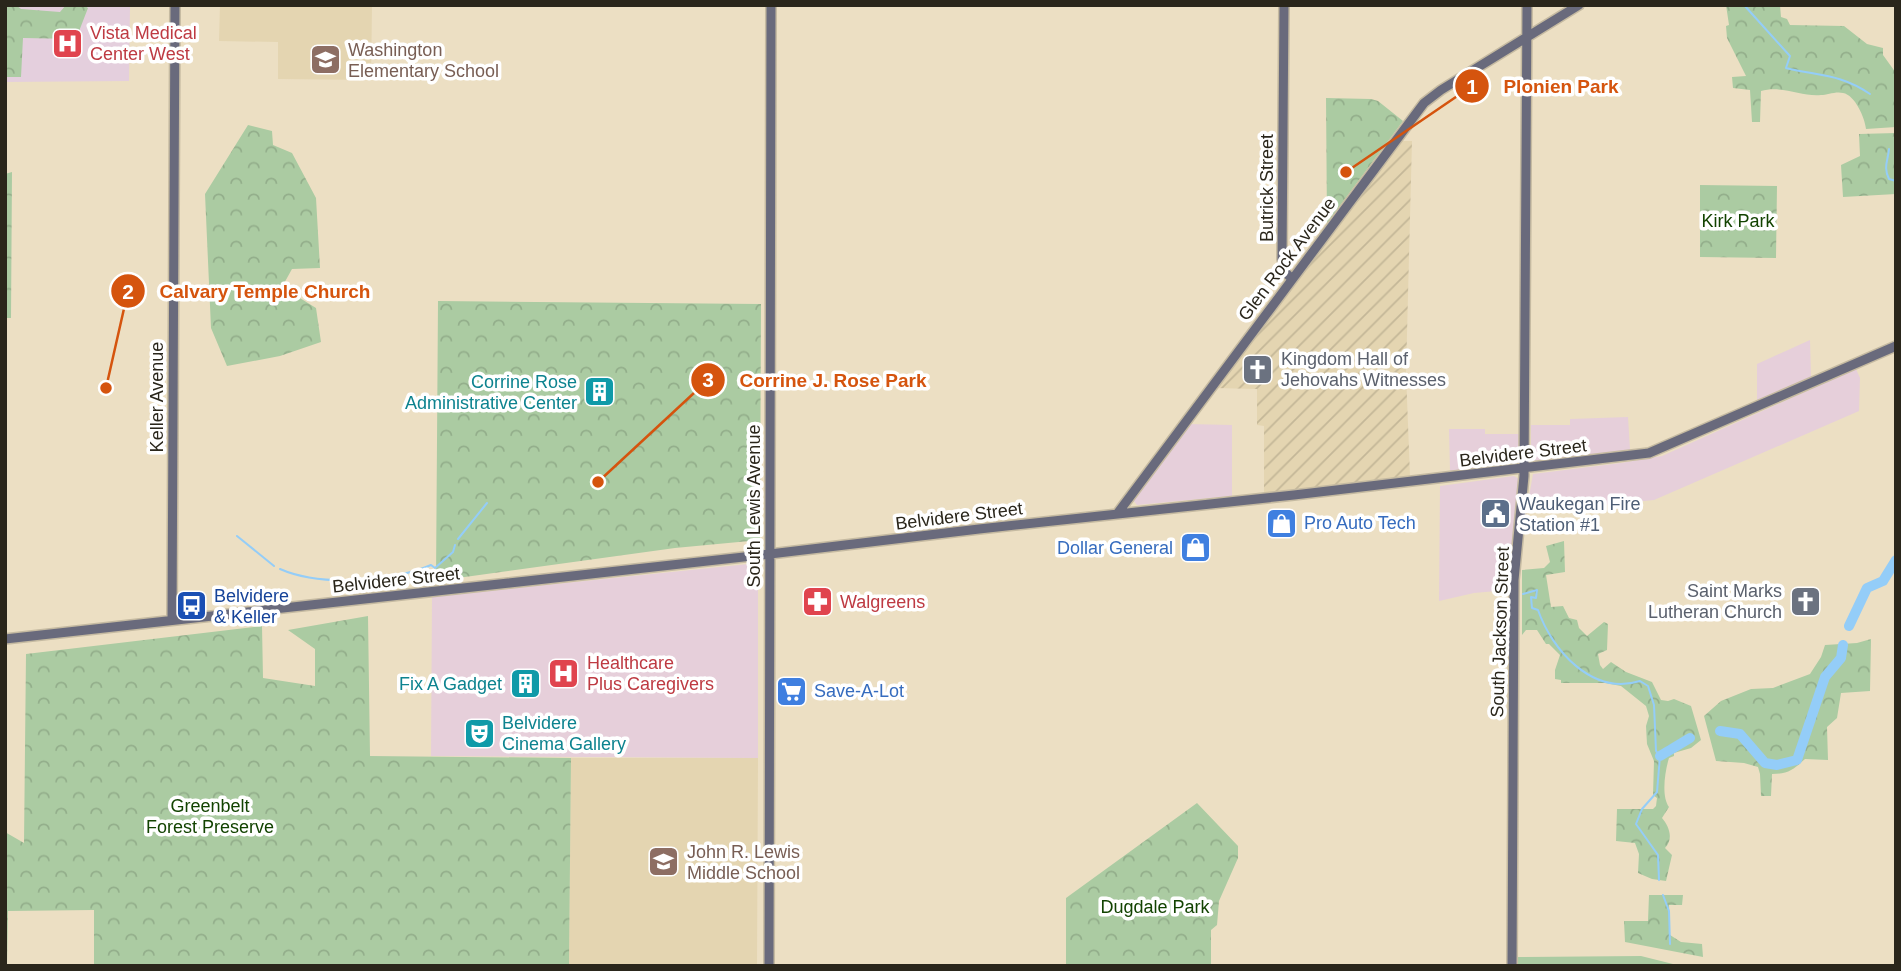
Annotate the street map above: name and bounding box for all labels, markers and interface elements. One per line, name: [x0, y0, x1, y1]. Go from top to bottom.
place label: Vista Medical Center West: [90, 23, 197, 64]
hospital icon: Vista Medical Center West: [50, 26, 84, 60]
place label: Washington Elementary School: [348, 40, 499, 81]
school or university icon: Washington Elementary School: [308, 43, 342, 77]
callout: Plonien Park: [1454, 66, 1632, 106]
text: 1: [1466, 75, 1478, 98]
text: Plonien Park: [1503, 76, 1619, 97]
street label: Butrick Street: [1257, 134, 1277, 242]
street label: Glen Rock Avenue: [1234, 194, 1340, 324]
park label: Kirk Park: [1701, 211, 1776, 231]
callout: Calvary Temple Church: [110, 271, 384, 311]
text: 2: [122, 280, 134, 303]
text: Calvary Temple Church: [160, 281, 370, 302]
street label: Keller Avenue: [147, 342, 167, 452]
place label: Kingdom Hall of Jehovahs Witnesses: [1281, 349, 1446, 390]
church icon: Kingdom Hall of Jehovahs Witnesses: [1241, 352, 1275, 386]
callout: Corrine J. Rose Park: [691, 360, 941, 400]
text: 3: [702, 368, 714, 391]
text: Corrine J. Rose Park: [740, 370, 927, 391]
place label: Corrine Rose Administrative Center: [405, 372, 577, 413]
building icon: Corrine Rose Administrative Center: [583, 375, 617, 409]
street label: South Lewis Avenue: [744, 425, 764, 587]
street label: Belvidere Street: [1458, 435, 1588, 471]
place label: Waukegan Fire Station #1: [1519, 494, 1640, 535]
public building icon: Waukegan Fire Station #1: [1479, 497, 1513, 531]
street label: Belvidere Street: [894, 498, 1024, 534]
shop icon: Pro Auto Tech: [1264, 506, 1298, 540]
place label: Pro Auto Tech: [1304, 513, 1416, 533]
shop icon: Dollar General: [1179, 531, 1213, 565]
place label: Dollar General: [1057, 538, 1173, 558]
street label: South Jackson Street: [1487, 546, 1513, 718]
street label: Belvidere Street: [331, 563, 461, 597]
place label: Saint Marks Lutheran Church: [1648, 581, 1782, 622]
church icon: Saint Marks Lutheran Church: [1788, 584, 1822, 618]
pharmacy icon: Walgreens: [800, 585, 834, 619]
place label: Belvidere & Keller: [214, 586, 289, 627]
bus stop icon: Belvidere & Keller: [174, 589, 208, 623]
place label: Walgreens: [840, 592, 925, 612]
place label: Healthcare Plus Caregivers: [587, 653, 714, 694]
hospital icon: Healthcare Plus Caregivers: [547, 656, 581, 690]
building icon: Fix A Gadget: [508, 667, 542, 701]
place label: Fix A Gadget: [399, 674, 502, 694]
supermarket icon: Save-A-Lot: [774, 674, 808, 708]
place label: Save-A-Lot: [814, 681, 904, 701]
place label: Belvidere Cinema Gallery: [502, 713, 626, 754]
theatre icon: Belvidere Cinema Gallery: [462, 716, 496, 750]
park label: Greenbelt Forest Preserve: [146, 796, 274, 837]
place label: John R. Lewis Middle School: [687, 842, 800, 883]
school or university icon: John R. Lewis Middle School: [647, 845, 681, 879]
park label: Dugdale Park: [1100, 897, 1211, 917]

